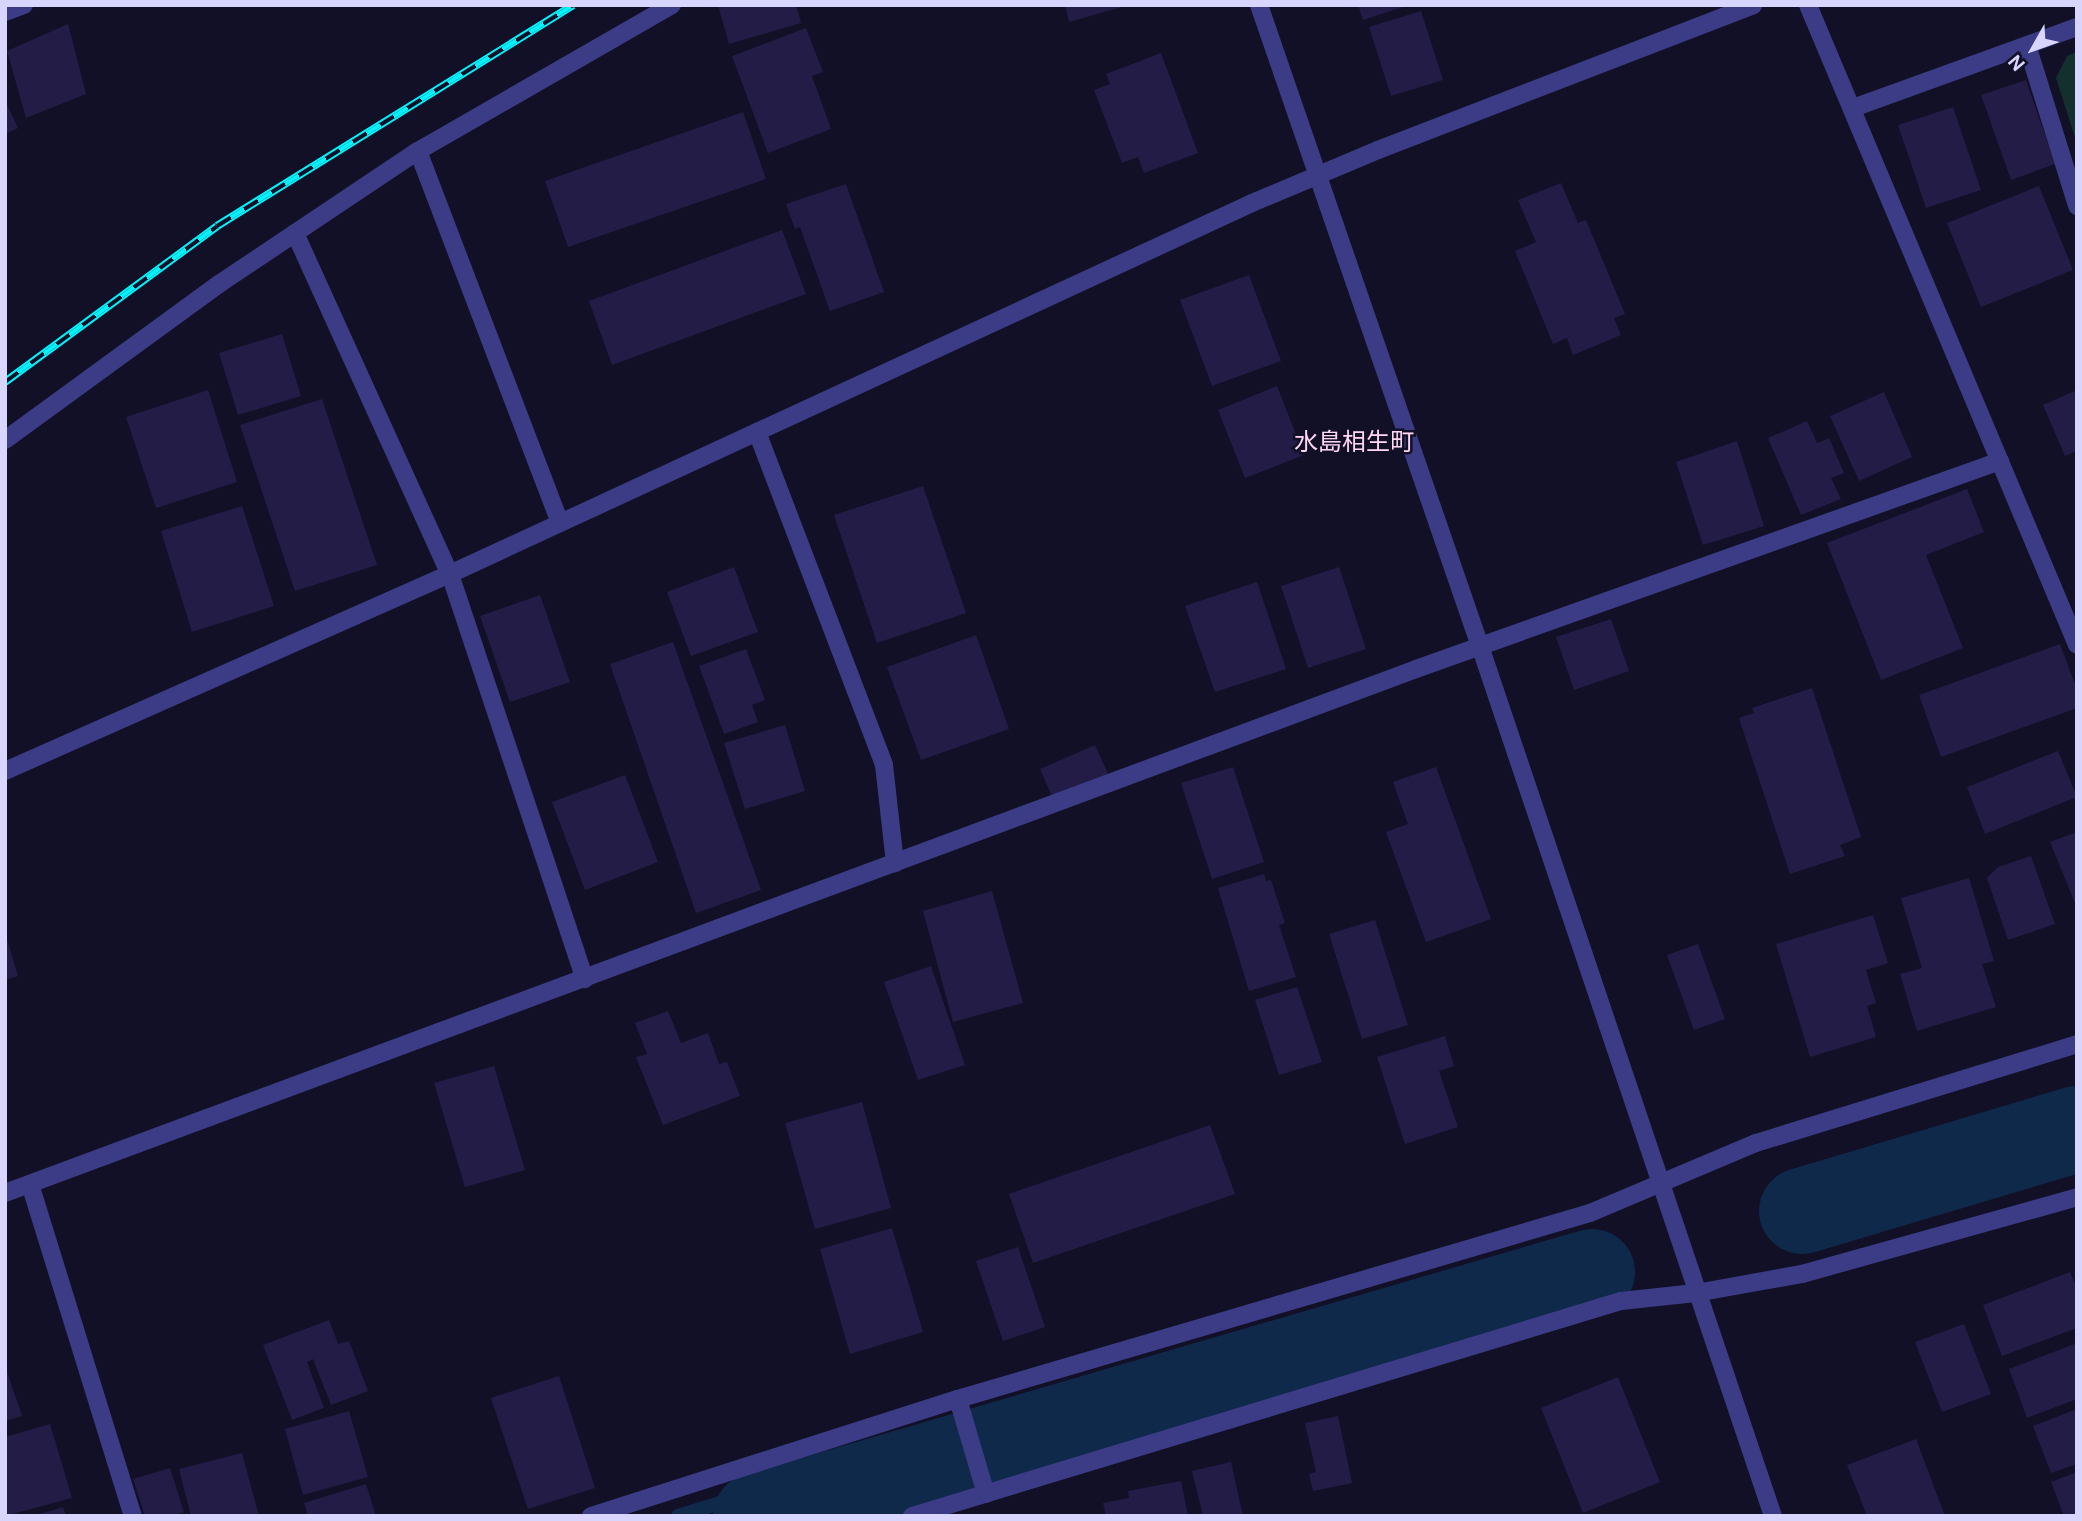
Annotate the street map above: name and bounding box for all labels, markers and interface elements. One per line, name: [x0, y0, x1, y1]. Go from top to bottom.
north arrow: [1998, 14, 2068, 84]
text: N: [2003, 49, 2031, 76]
district label: 水島相生町: [1294, 428, 1414, 456]

